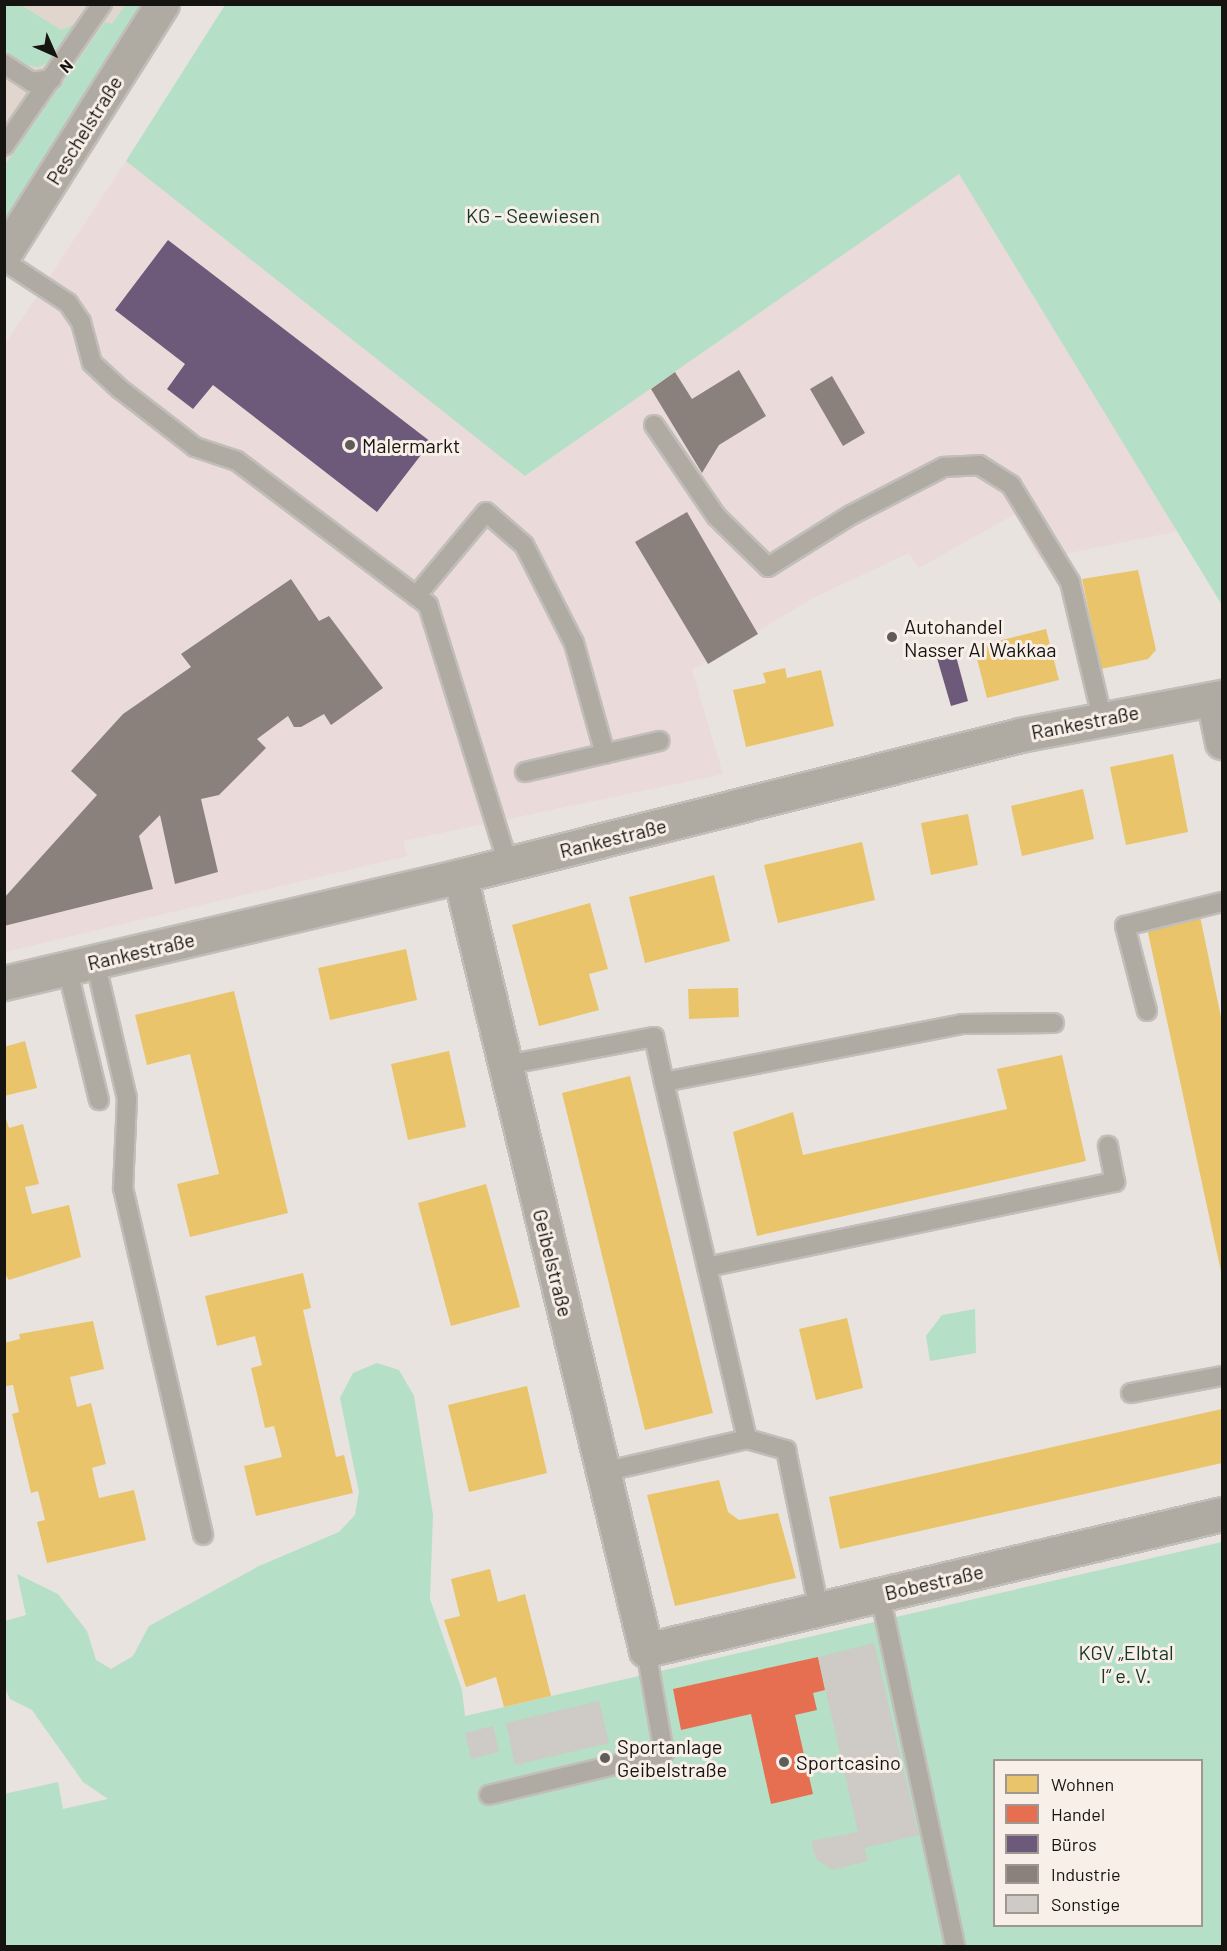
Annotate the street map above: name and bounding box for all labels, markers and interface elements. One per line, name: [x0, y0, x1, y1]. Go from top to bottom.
north arrow: [24, 24, 84, 84]
text: N: [57, 57, 78, 78]
street label: Peschelstraße: [41, 71, 127, 189]
park label: KG - Seewiesen: [466, 203, 600, 227]
place label: Malermarkt: [362, 433, 460, 457]
marker: Malermarkt: [343, 438, 357, 452]
place label: Autohandel Nasser Al Wakkaa: [904, 614, 1056, 661]
marker: Autohandel Nasser Al Wakkaa: [885, 630, 899, 644]
street label: Rankestraße: [1029, 700, 1141, 744]
street label: Rankestraße: [557, 813, 669, 863]
street label: Rankestraße: [85, 927, 197, 975]
street label: Geibelstraße: [528, 1207, 578, 1319]
street label: Bobestraße: [882, 1559, 986, 1605]
park label: KGV „Elbtal I“ e. V.: [1078, 1640, 1174, 1687]
place label: Sportanlage Geibelstraße: [617, 1734, 727, 1781]
place label: Sportcasino: [796, 1750, 901, 1774]
marker: Sportanlage Geibelstraße: [598, 1751, 612, 1765]
marker: Sportcasino: [777, 1755, 791, 1769]
legend: [993, 1759, 1203, 1927]
text: Wohnen: [1051, 1773, 1114, 1795]
text: Handel: [1051, 1803, 1105, 1825]
text: Büros: [1051, 1833, 1097, 1855]
text: Industrie: [1051, 1863, 1121, 1885]
text: Sonstige: [1051, 1893, 1120, 1915]

